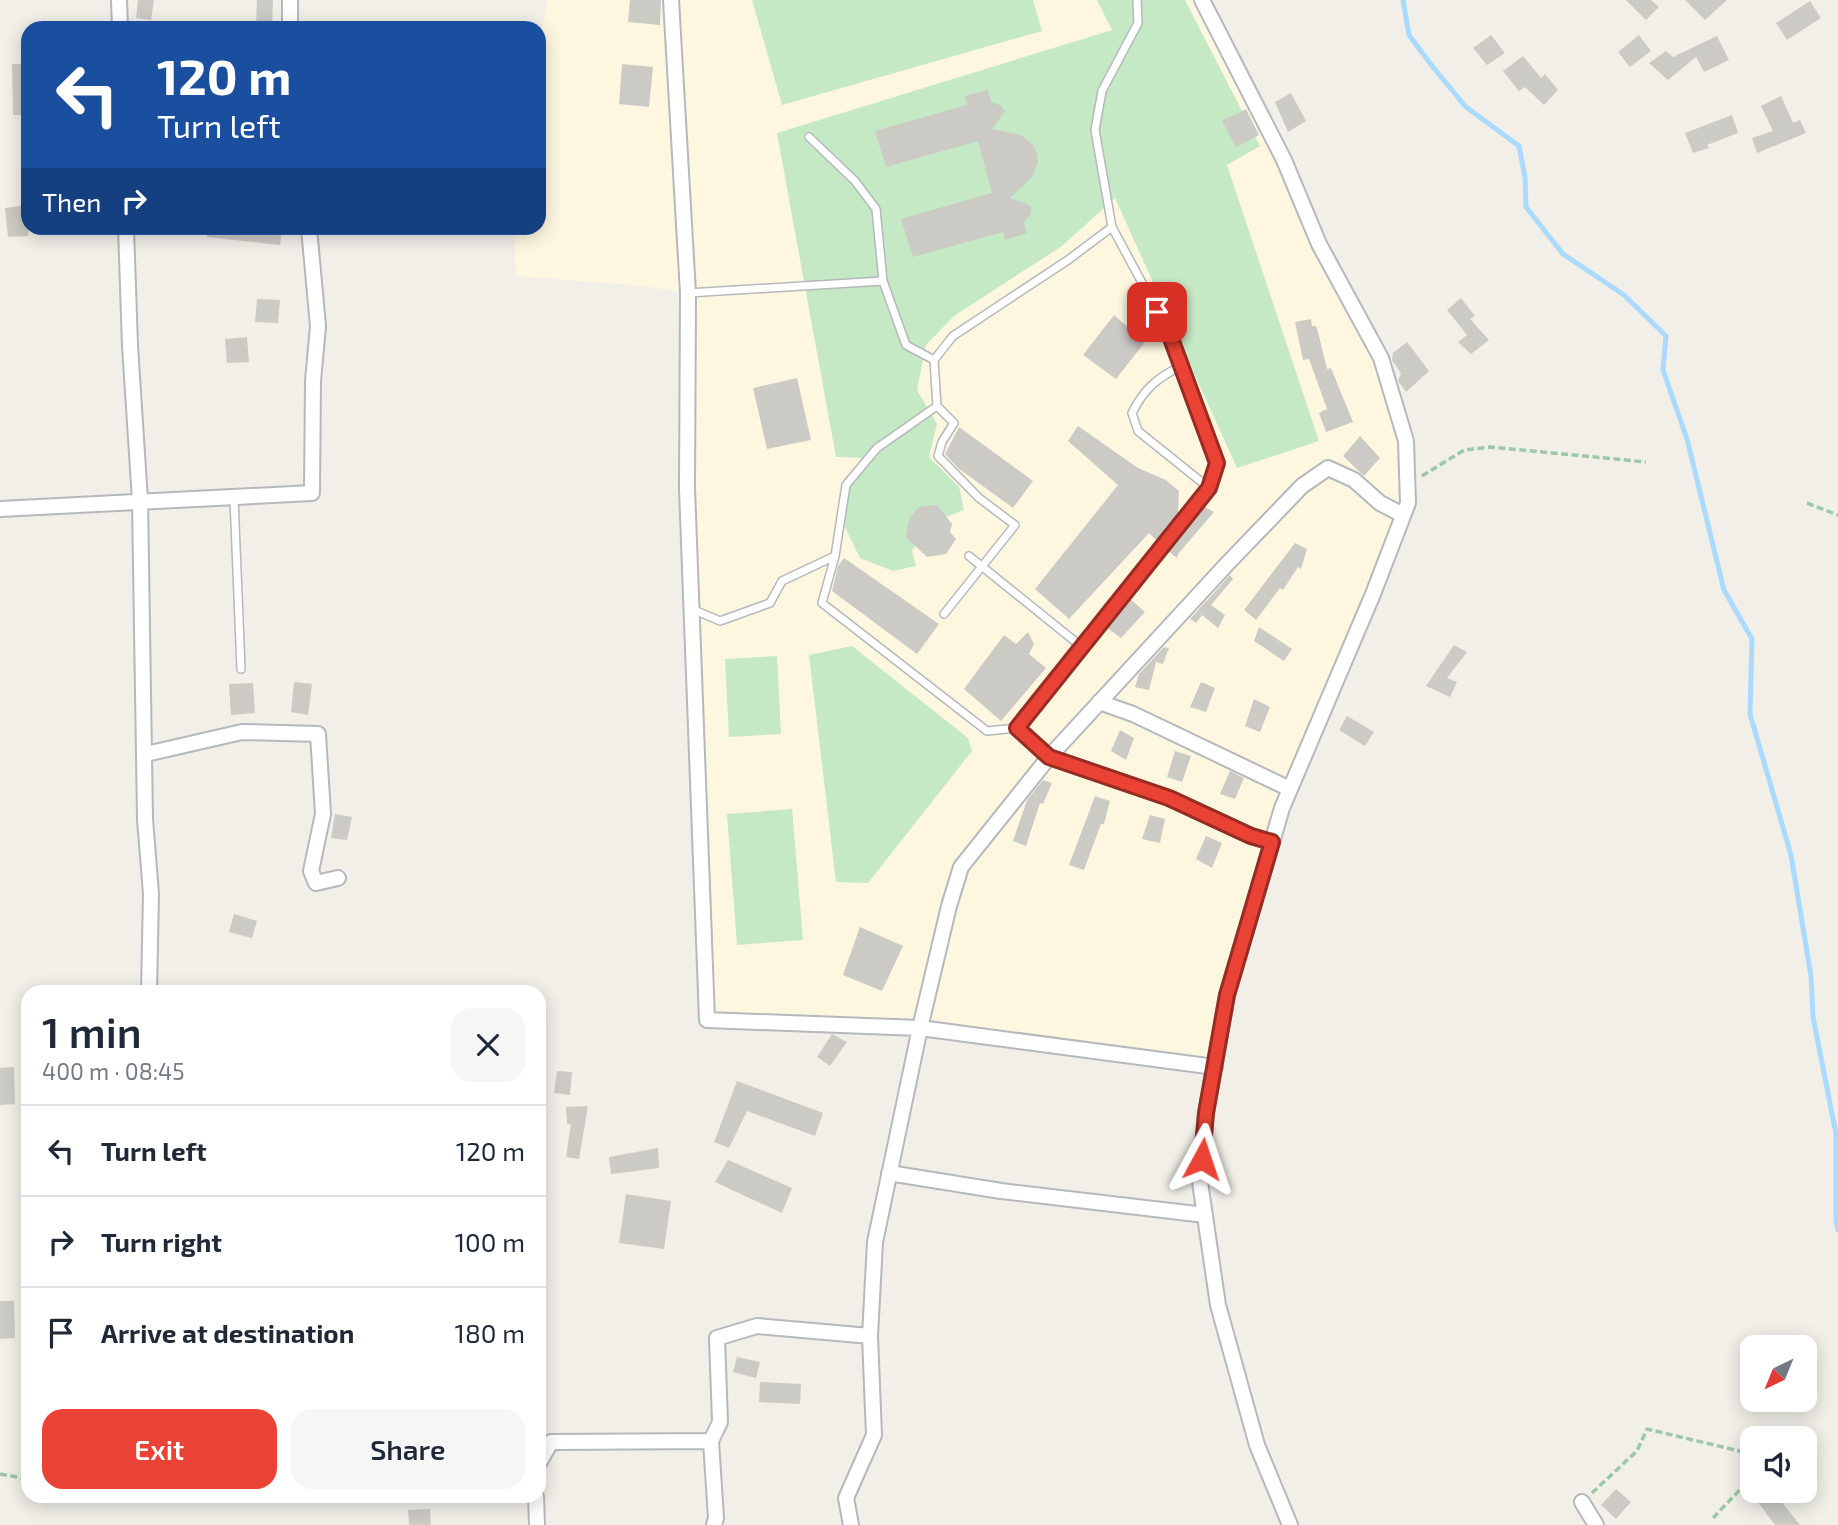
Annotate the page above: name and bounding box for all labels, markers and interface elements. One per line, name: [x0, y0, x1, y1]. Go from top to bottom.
text: 120 m: [157, 46, 291, 105]
icon: left: [42, 49, 133, 140]
text: Turn left: [157, 106, 281, 144]
icon: right: [115, 182, 153, 220]
text: Then: [42, 186, 101, 217]
pin: [1127, 282, 1187, 342]
icon: arrive: [1138, 293, 1176, 331]
text: 1 min: [42, 1006, 142, 1056]
button: close: [451, 1008, 525, 1082]
text: 400 m · 08:45: [42, 1057, 185, 1085]
position arrow: [1165, 1122, 1239, 1196]
icon: left: [42, 1132, 80, 1170]
text: Turn left: [101, 1135, 207, 1166]
text: 120 m: [456, 1135, 525, 1166]
icon: right: [42, 1223, 80, 1261]
text: Turn right: [101, 1226, 222, 1257]
text: 100 m: [455, 1226, 525, 1257]
icon: arrive: [42, 1314, 80, 1352]
text: Arrive at destination: [101, 1317, 354, 1348]
text: 180 m: [455, 1317, 525, 1348]
north arrow: [1740, 1335, 1816, 1412]
map controls: [1740, 1335, 1817, 1503]
button: Exit: [42, 1409, 277, 1489]
button: Share: [291, 1409, 525, 1489]
button: sound: [1740, 1426, 1817, 1503]

